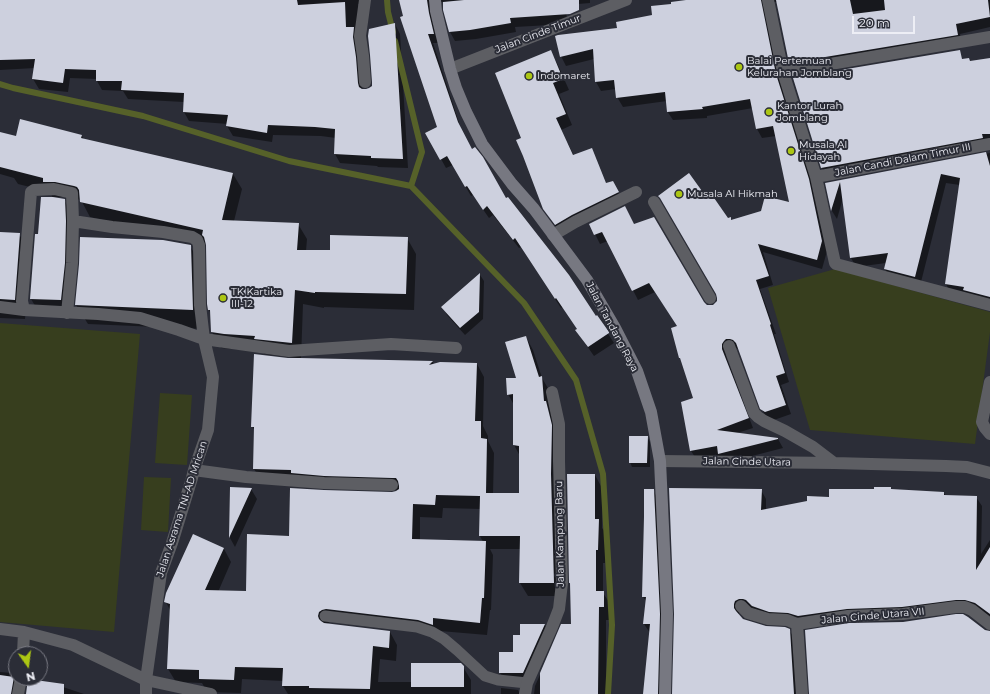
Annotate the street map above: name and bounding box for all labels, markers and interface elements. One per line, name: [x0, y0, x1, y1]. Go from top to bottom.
scale bar: [854, 8, 917, 34]
street label: Jalan Cinde Timur: [494, 12, 582, 56]
text: 20 m: [859, 15, 890, 30]
place label: Balai Pertemuan Kelurahan Jomblang: [747, 55, 852, 78]
marker: Balai Pertemuan Kelurahan Jomblang: [734, 62, 744, 72]
place label: Indomaret: [537, 70, 590, 82]
marker: Indomaret: [524, 71, 534, 81]
place label: Kantor Lurah Jomblang: [777, 100, 842, 124]
marker: Kantor Lurah Jomblang: [764, 107, 774, 117]
place label: Musala Al Hidayah: [799, 139, 847, 162]
street label: Jalan Candi Dalam Timur III: [834, 141, 972, 179]
marker: Musala Al Hidayah: [786, 146, 796, 156]
place label: Musala Al Hikmah: [687, 188, 778, 200]
marker: Musala Al Hikmah: [674, 189, 684, 199]
street label: Jalan Tandang Raya: [583, 280, 641, 374]
place label: TK Kartika III-12: [231, 286, 282, 310]
marker: TK Kartika III-12: [218, 293, 228, 303]
street label: Jalan Asrama TNI-AD Mrican: [154, 439, 210, 579]
street label: Jalan Cinde Utara: [703, 455, 791, 469]
street label: Jalan Kampung Baru: [553, 481, 567, 587]
street label: Jalan Cinde Utara VII: [821, 606, 925, 626]
north arrow: [8, 646, 48, 686]
text: N: [25, 669, 37, 685]

